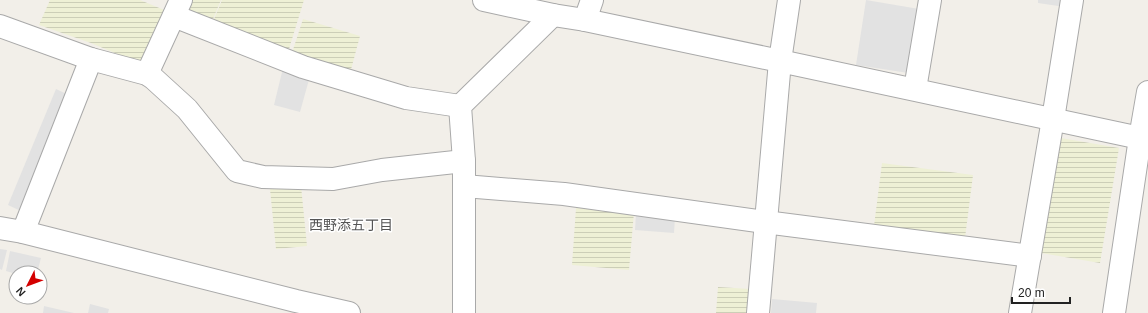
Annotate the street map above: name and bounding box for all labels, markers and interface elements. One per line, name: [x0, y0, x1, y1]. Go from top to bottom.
district label: 西野添五丁目: [309, 217, 393, 233]
north arrow: [8, 265, 48, 305]
scale bar: [1012, 279, 1070, 305]
text: N: [13, 285, 28, 299]
text: 20 m: [1018, 286, 1045, 300]

